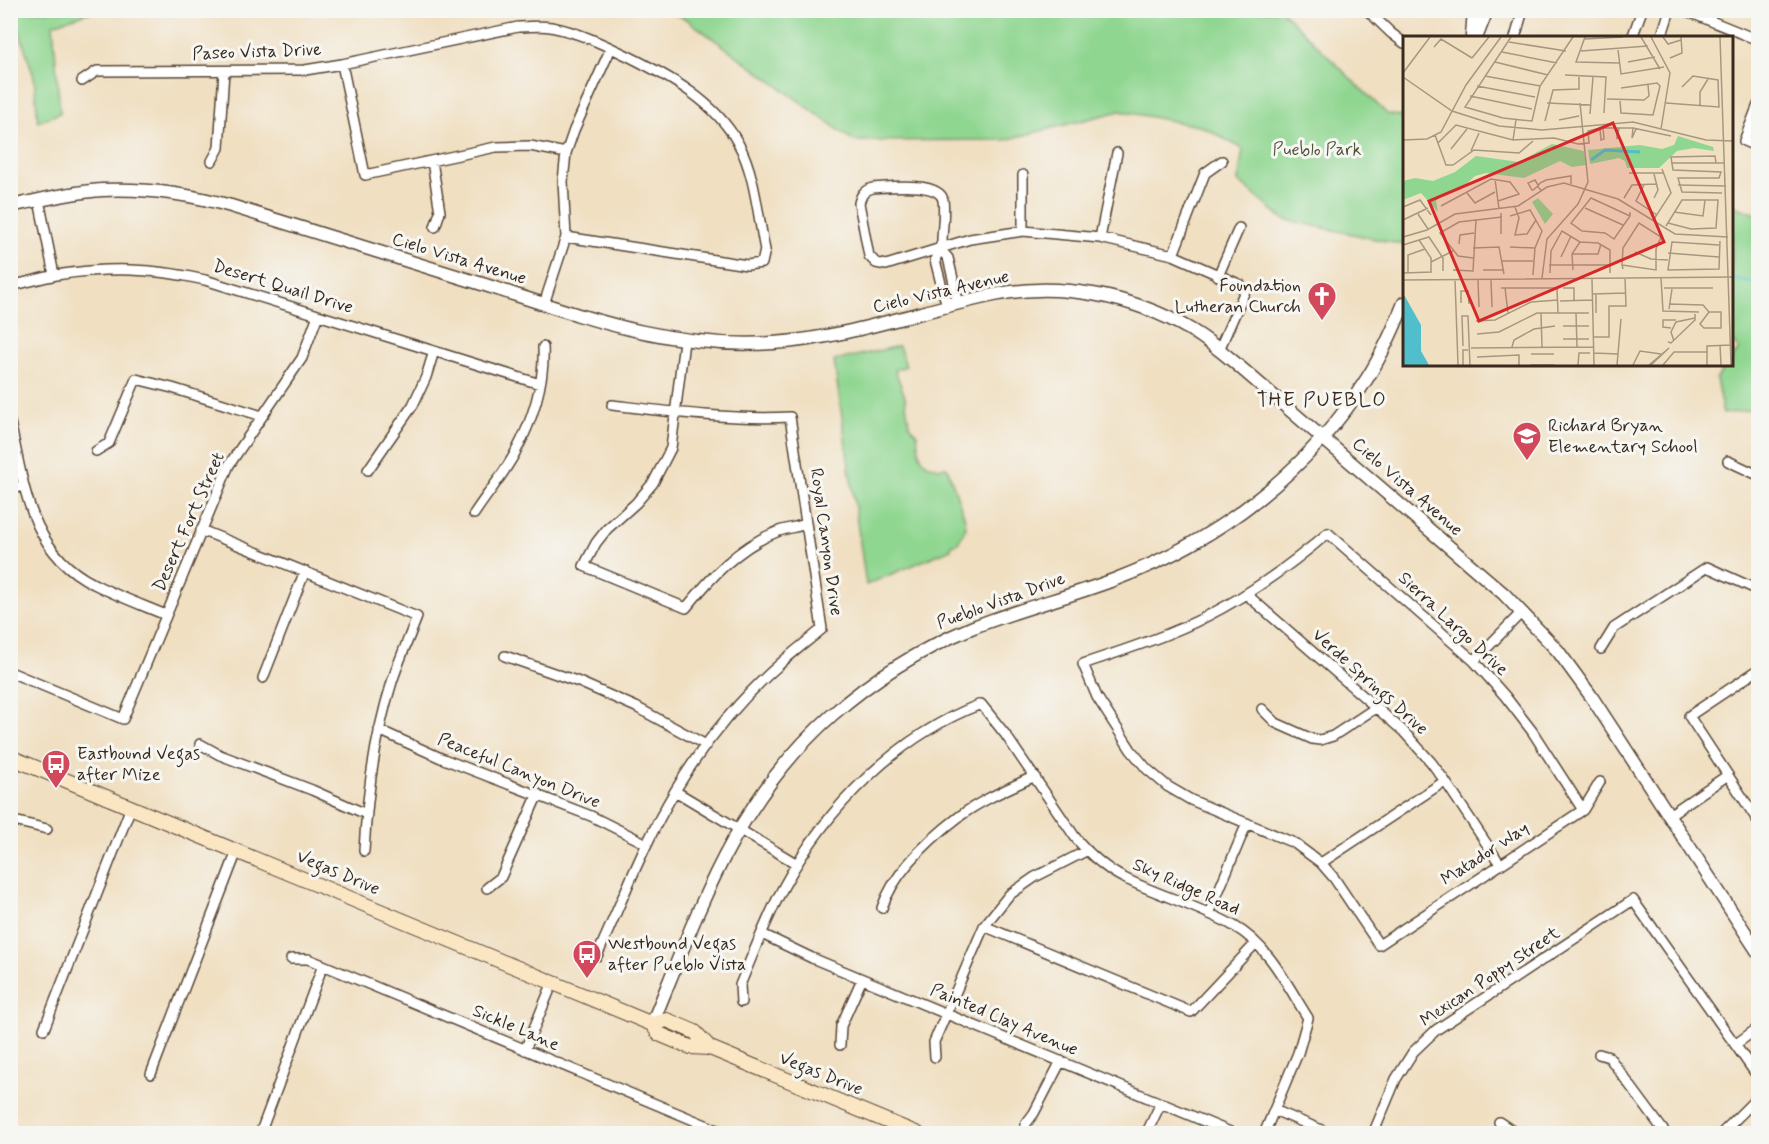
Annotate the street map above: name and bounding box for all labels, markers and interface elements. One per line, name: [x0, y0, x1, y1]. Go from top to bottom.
inset map: [1403, 36, 1733, 366]
street label: Paseo Vista Drive: [192, 38, 322, 66]
park label: Pueblo Park: [1273, 138, 1361, 162]
street label: Cielo Vista Avenue: [389, 227, 529, 291]
street label: Desert Quail Drive: [210, 254, 356, 320]
street label: Cielo Vista Avenue: [870, 265, 1012, 319]
place label: Foundation Lutheran Church: [1175, 274, 1301, 319]
church icon: Foundation Lutheran Church: [1306, 280, 1338, 322]
district label: THE PUEBLO: [1257, 387, 1387, 414]
place label: Richard Bryan Elementary School: [1548, 414, 1698, 459]
school or university icon: Richard Bryan Elementary School: [1511, 420, 1543, 462]
street label: Cielo Vista Avenue: [1347, 432, 1467, 542]
street label: Desert Fort Street: [147, 448, 231, 596]
street label: Royal Canyon Drive: [804, 467, 848, 617]
street label: Pueblo Vista Drive: [933, 567, 1069, 635]
street label: Sierra Largo Drive: [1392, 567, 1513, 682]
street label: Verde Springs Drive: [1306, 623, 1433, 742]
street label: Peaceful Canyon Drive: [434, 727, 604, 815]
place label: Eastbound Vegas after Mize: [77, 742, 200, 787]
bus stop icon: Eastbound Vegas after Mize: [40, 748, 72, 790]
street label: Matador Way: [1436, 816, 1534, 892]
street label: Vegas Drive: [292, 845, 383, 903]
street label: Sky Ridge Road: [1128, 853, 1243, 922]
street label: Mexican Poppy Street: [1415, 921, 1565, 1033]
place label: Westbound Vegas after Pueblo Vista: [608, 932, 746, 977]
bus stop icon: Westbound Vegas after Pueblo Vista: [571, 938, 603, 980]
street label: Painted Clay Avenue: [926, 978, 1082, 1062]
street label: Sickle Lane: [469, 999, 563, 1057]
street label: Vegas Drive: [775, 1046, 866, 1104]

